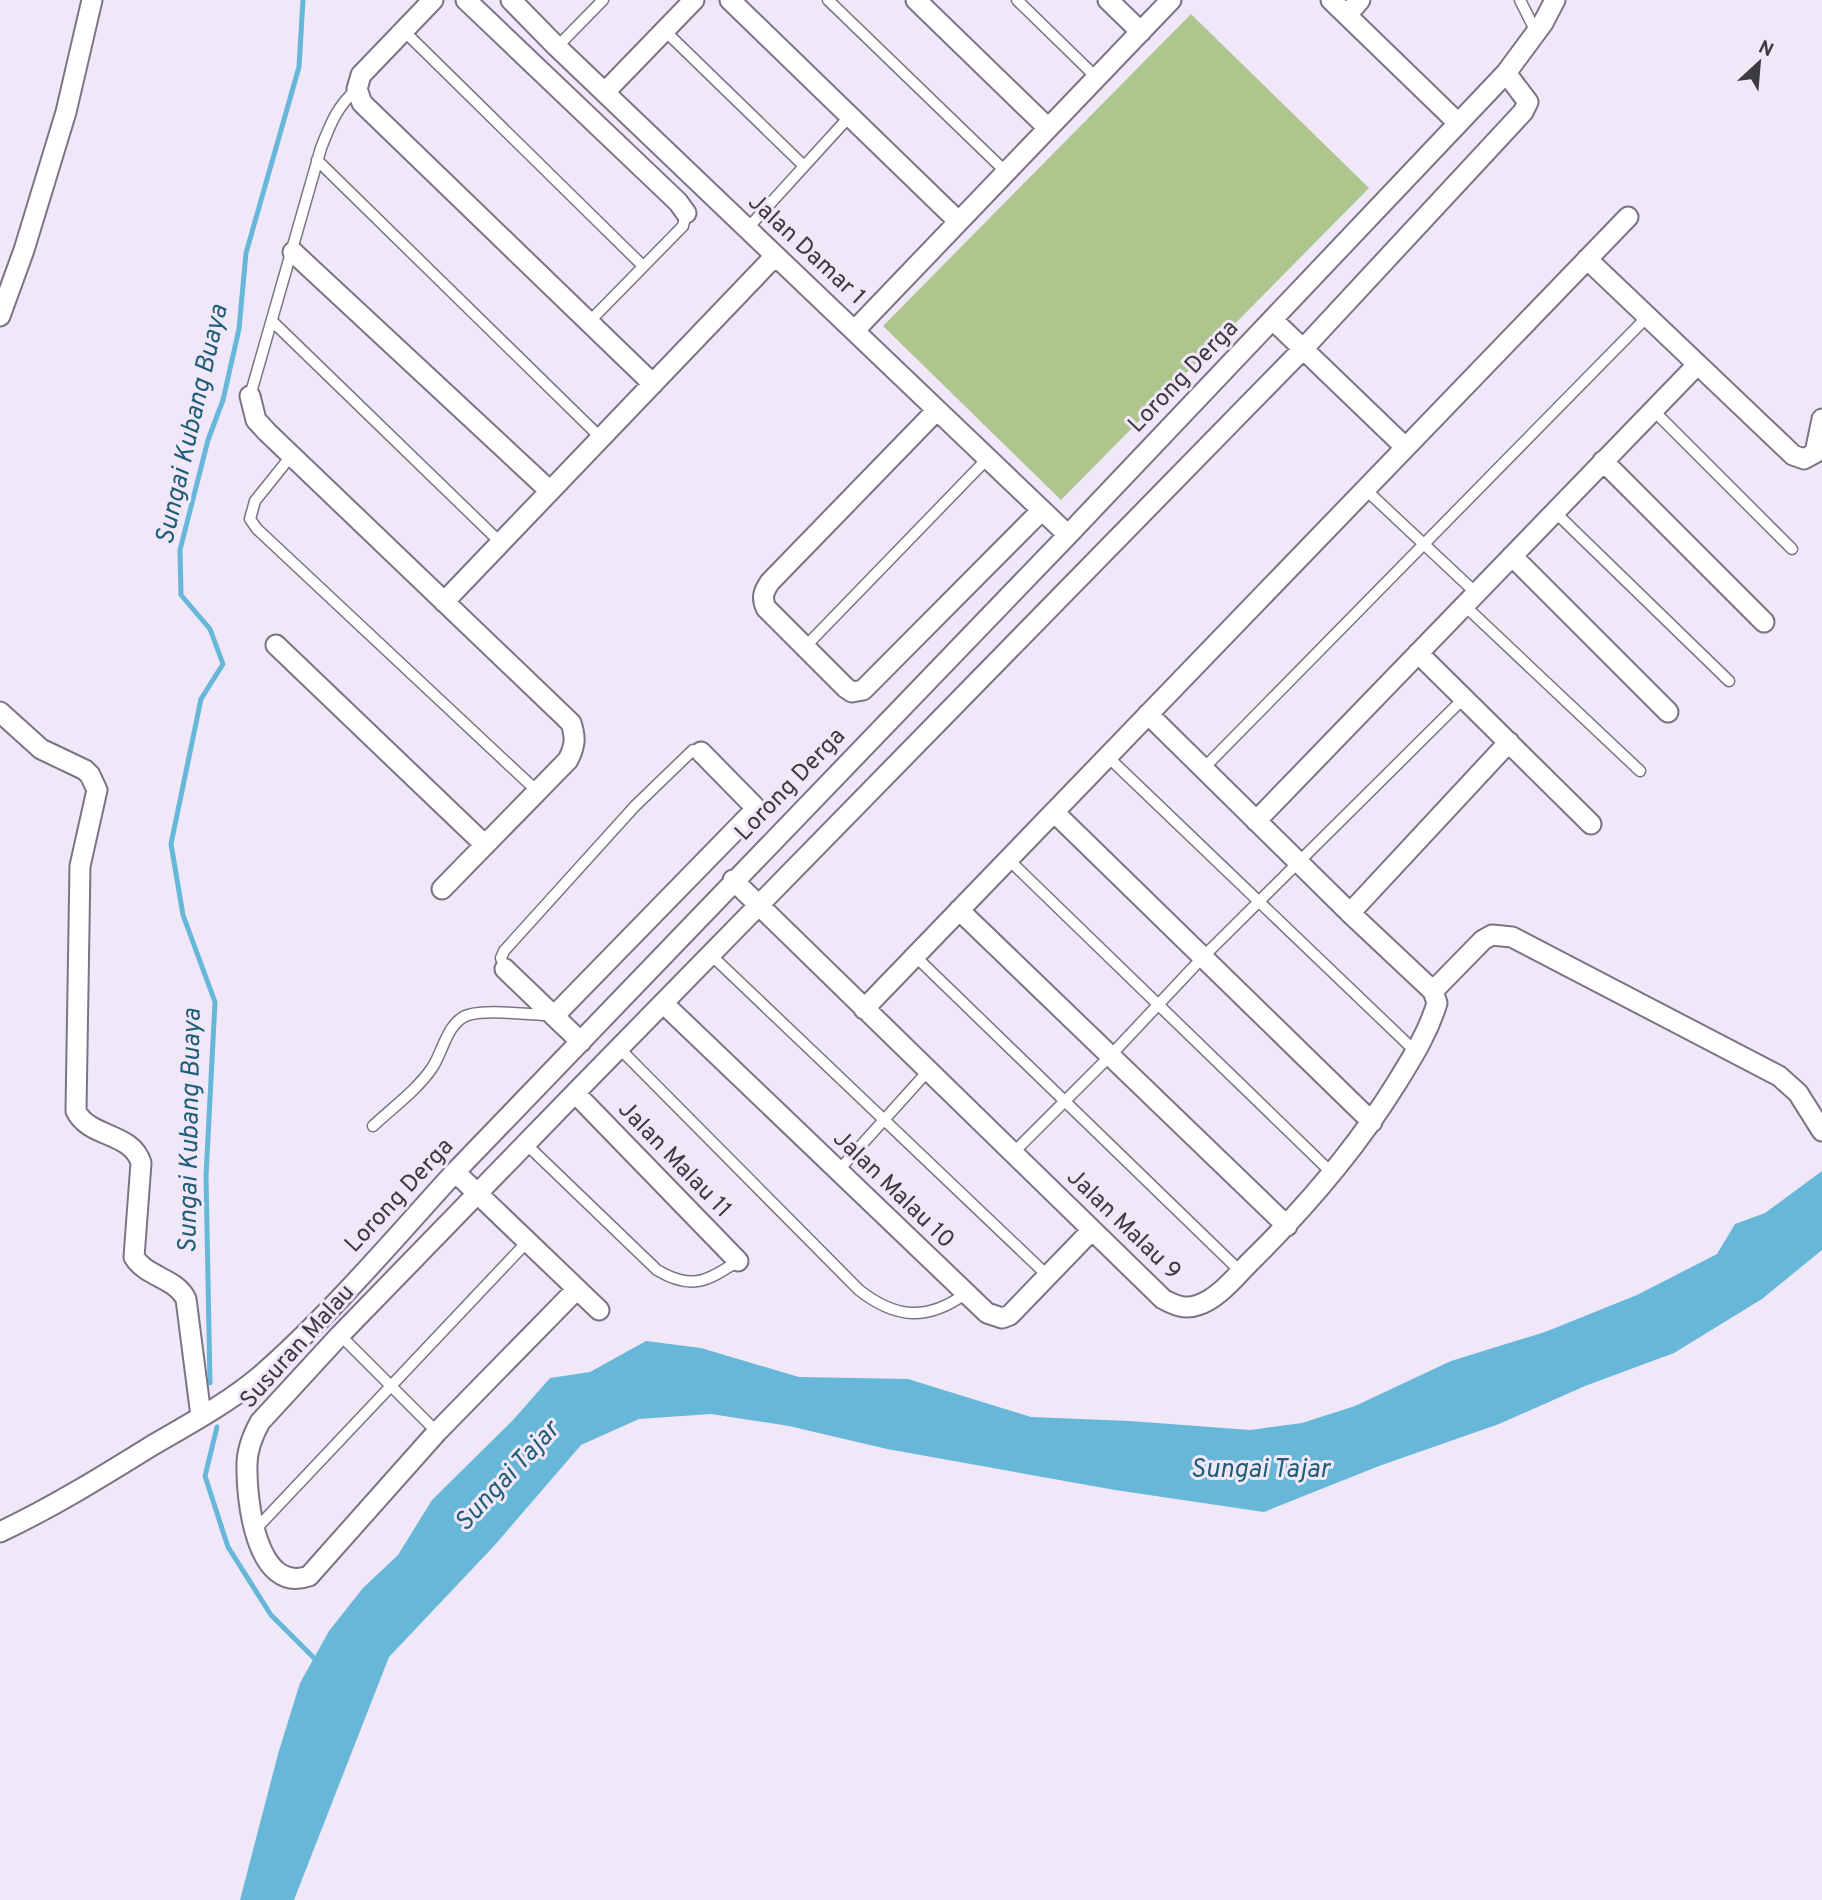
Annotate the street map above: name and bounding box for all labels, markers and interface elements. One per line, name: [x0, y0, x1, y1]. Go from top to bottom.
north arrow: [1724, 28, 1794, 98]
text: N: [1754, 36, 1777, 63]
street label: Jalan Damar 1: [741, 188, 871, 312]
water label: Sungai Kubang Buaya: [149, 301, 237, 548]
street label: Lorong Derga: [1122, 314, 1246, 440]
street label: Lorong Derga: [729, 722, 853, 848]
water label: Sungai Kubang Buaya: [172, 1007, 210, 1254]
street label: Jalan Malau 11: [611, 1095, 737, 1225]
street label: Jalan Malau 10: [826, 1124, 960, 1256]
street label: Lorong Derga: [339, 1132, 461, 1260]
street label: Jalan Malau 9: [1059, 1163, 1187, 1287]
street label: Susuran Malau: [234, 1279, 362, 1415]
water label: Sungai Tajar: [448, 1413, 569, 1539]
water label: Sungai Tajar: [1190, 1454, 1332, 1487]

